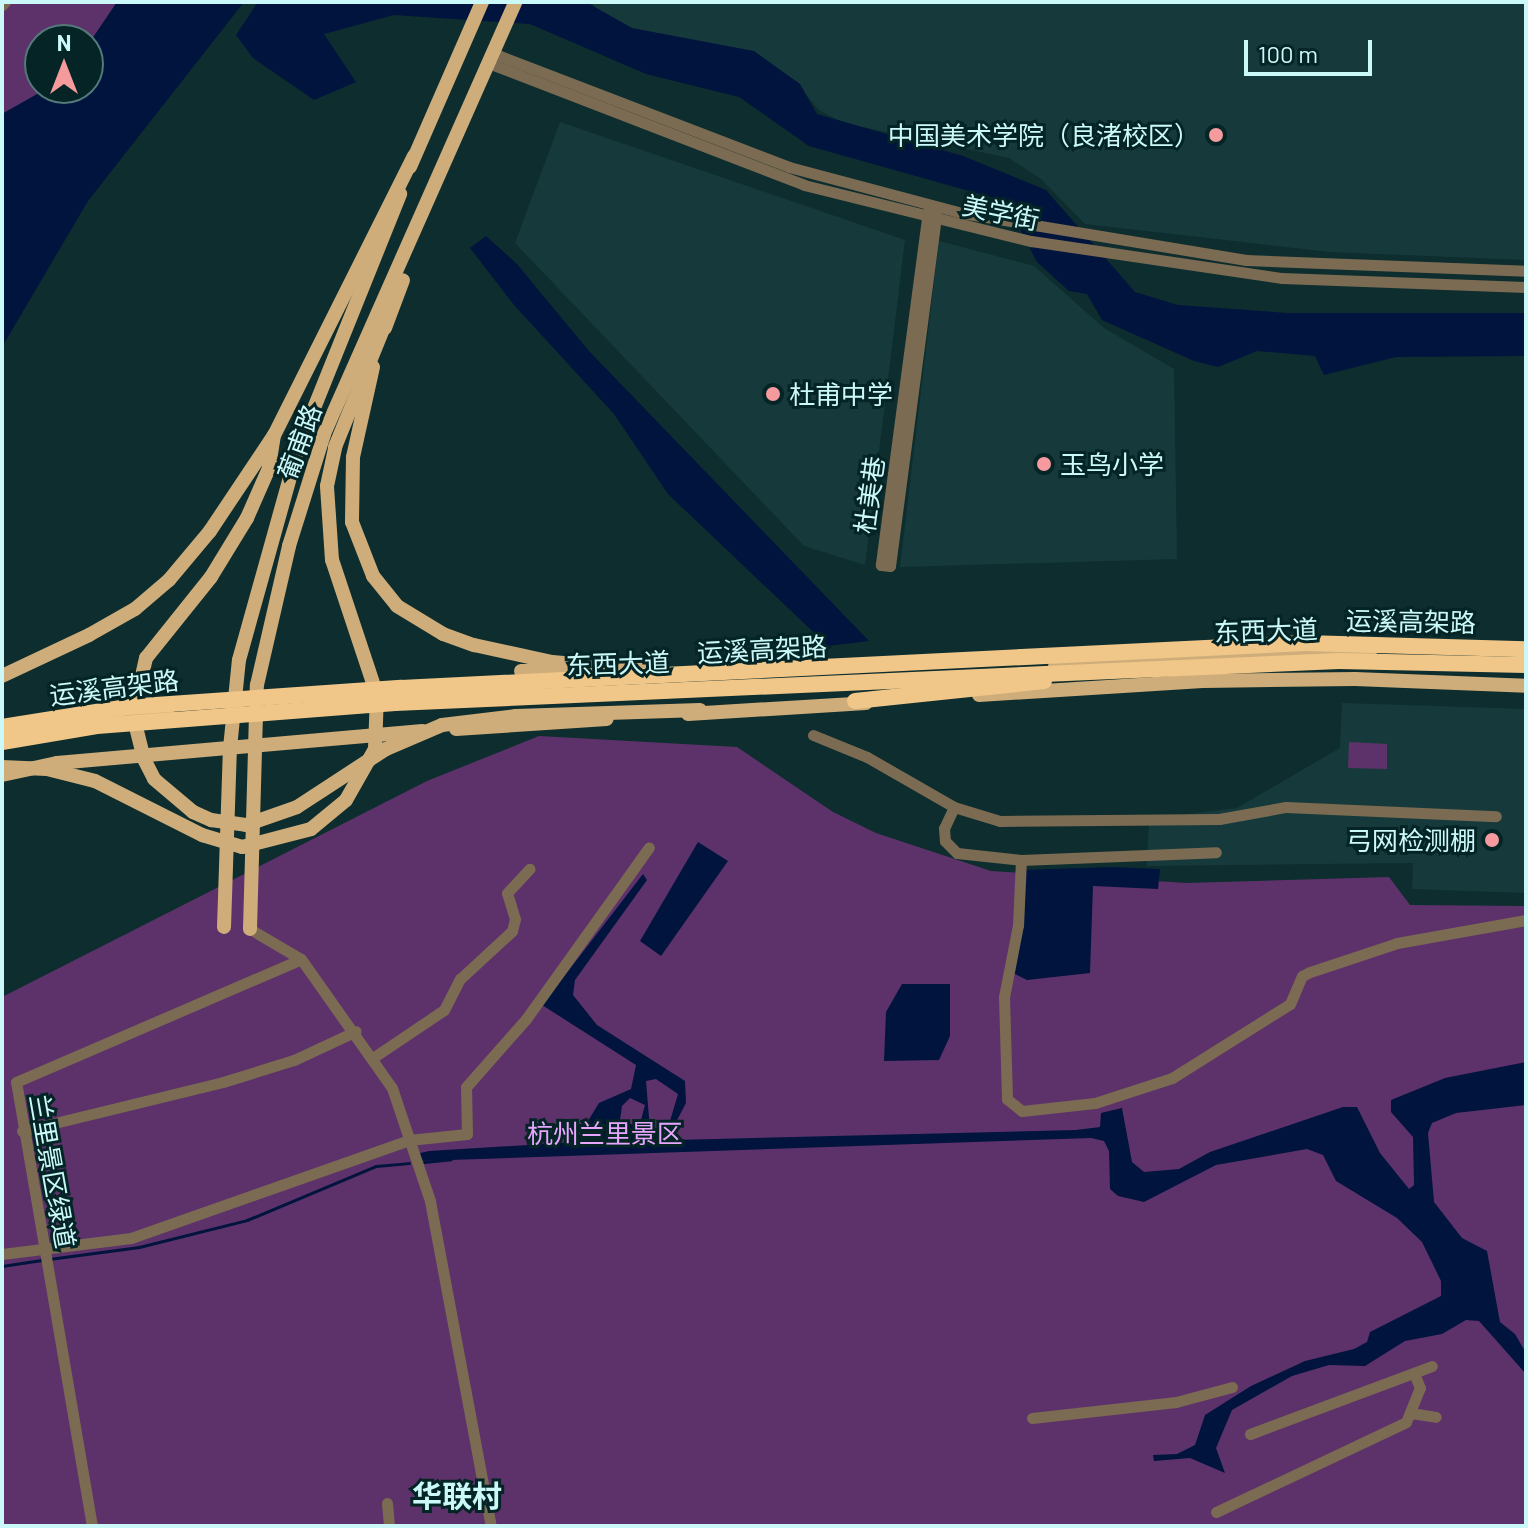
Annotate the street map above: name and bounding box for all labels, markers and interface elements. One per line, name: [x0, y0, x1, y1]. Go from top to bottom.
north arrow: [24, 24, 104, 104]
scale bar: [1248, 24, 1376, 74]
text: N: [57, 29, 71, 55]
text: 100 m: [1258, 39, 1318, 68]
place label: 中国美术学院（良渚校区）: [888, 119, 1200, 151]
marker: 中国美术学院（良渚校区）: [1207, 126, 1225, 144]
street label: 美学街: [960, 189, 1042, 235]
place label: 杜甫中学: [789, 378, 893, 410]
marker: 杜甫中学: [764, 385, 782, 403]
street label: 葡甫路: [271, 400, 327, 484]
place label: 玉鸟小学: [1060, 448, 1164, 480]
street label: 杜美巷: [848, 454, 890, 536]
marker: 玉鸟小学: [1035, 455, 1053, 473]
street label: 运溪高架路: [1346, 604, 1476, 638]
street label: 东西大道: [1213, 613, 1319, 647]
street label: 运溪高架路: [696, 630, 828, 668]
street label: 东西大道: [565, 646, 671, 680]
street label: 运溪高架路: [48, 664, 180, 710]
place label: 弓网检测棚: [1346, 824, 1476, 856]
marker: 弓网检测棚: [1483, 831, 1501, 849]
street label: 兰里景区绿道: [24, 1091, 82, 1251]
park label: 杭州兰里景区: [527, 1117, 683, 1149]
district label: 华联村: [412, 1477, 502, 1513]

